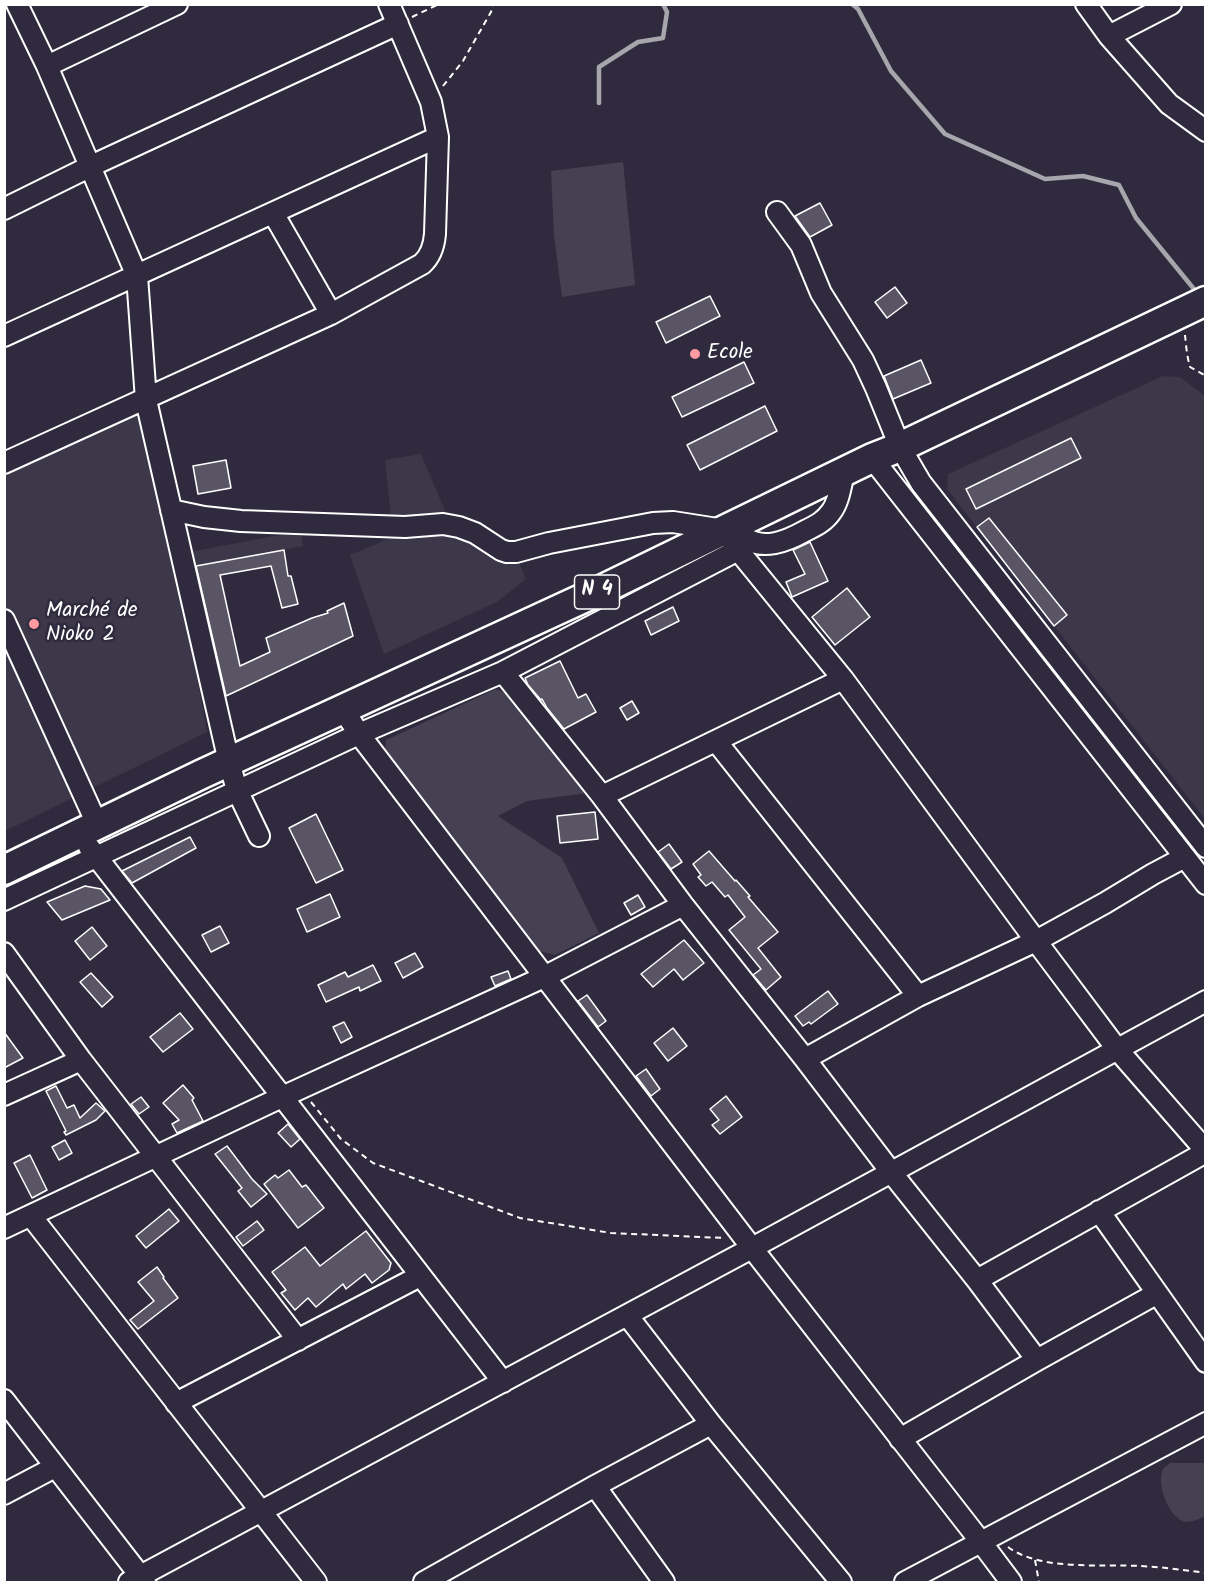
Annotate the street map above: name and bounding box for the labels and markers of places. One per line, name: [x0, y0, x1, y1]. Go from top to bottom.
place label: Ecole: [707, 341, 753, 367]
marker: Ecole: [688, 347, 702, 361]
place label: Marché de Nioko 2: [46, 599, 138, 649]
marker: Marché de Nioko 2: [27, 617, 41, 631]

